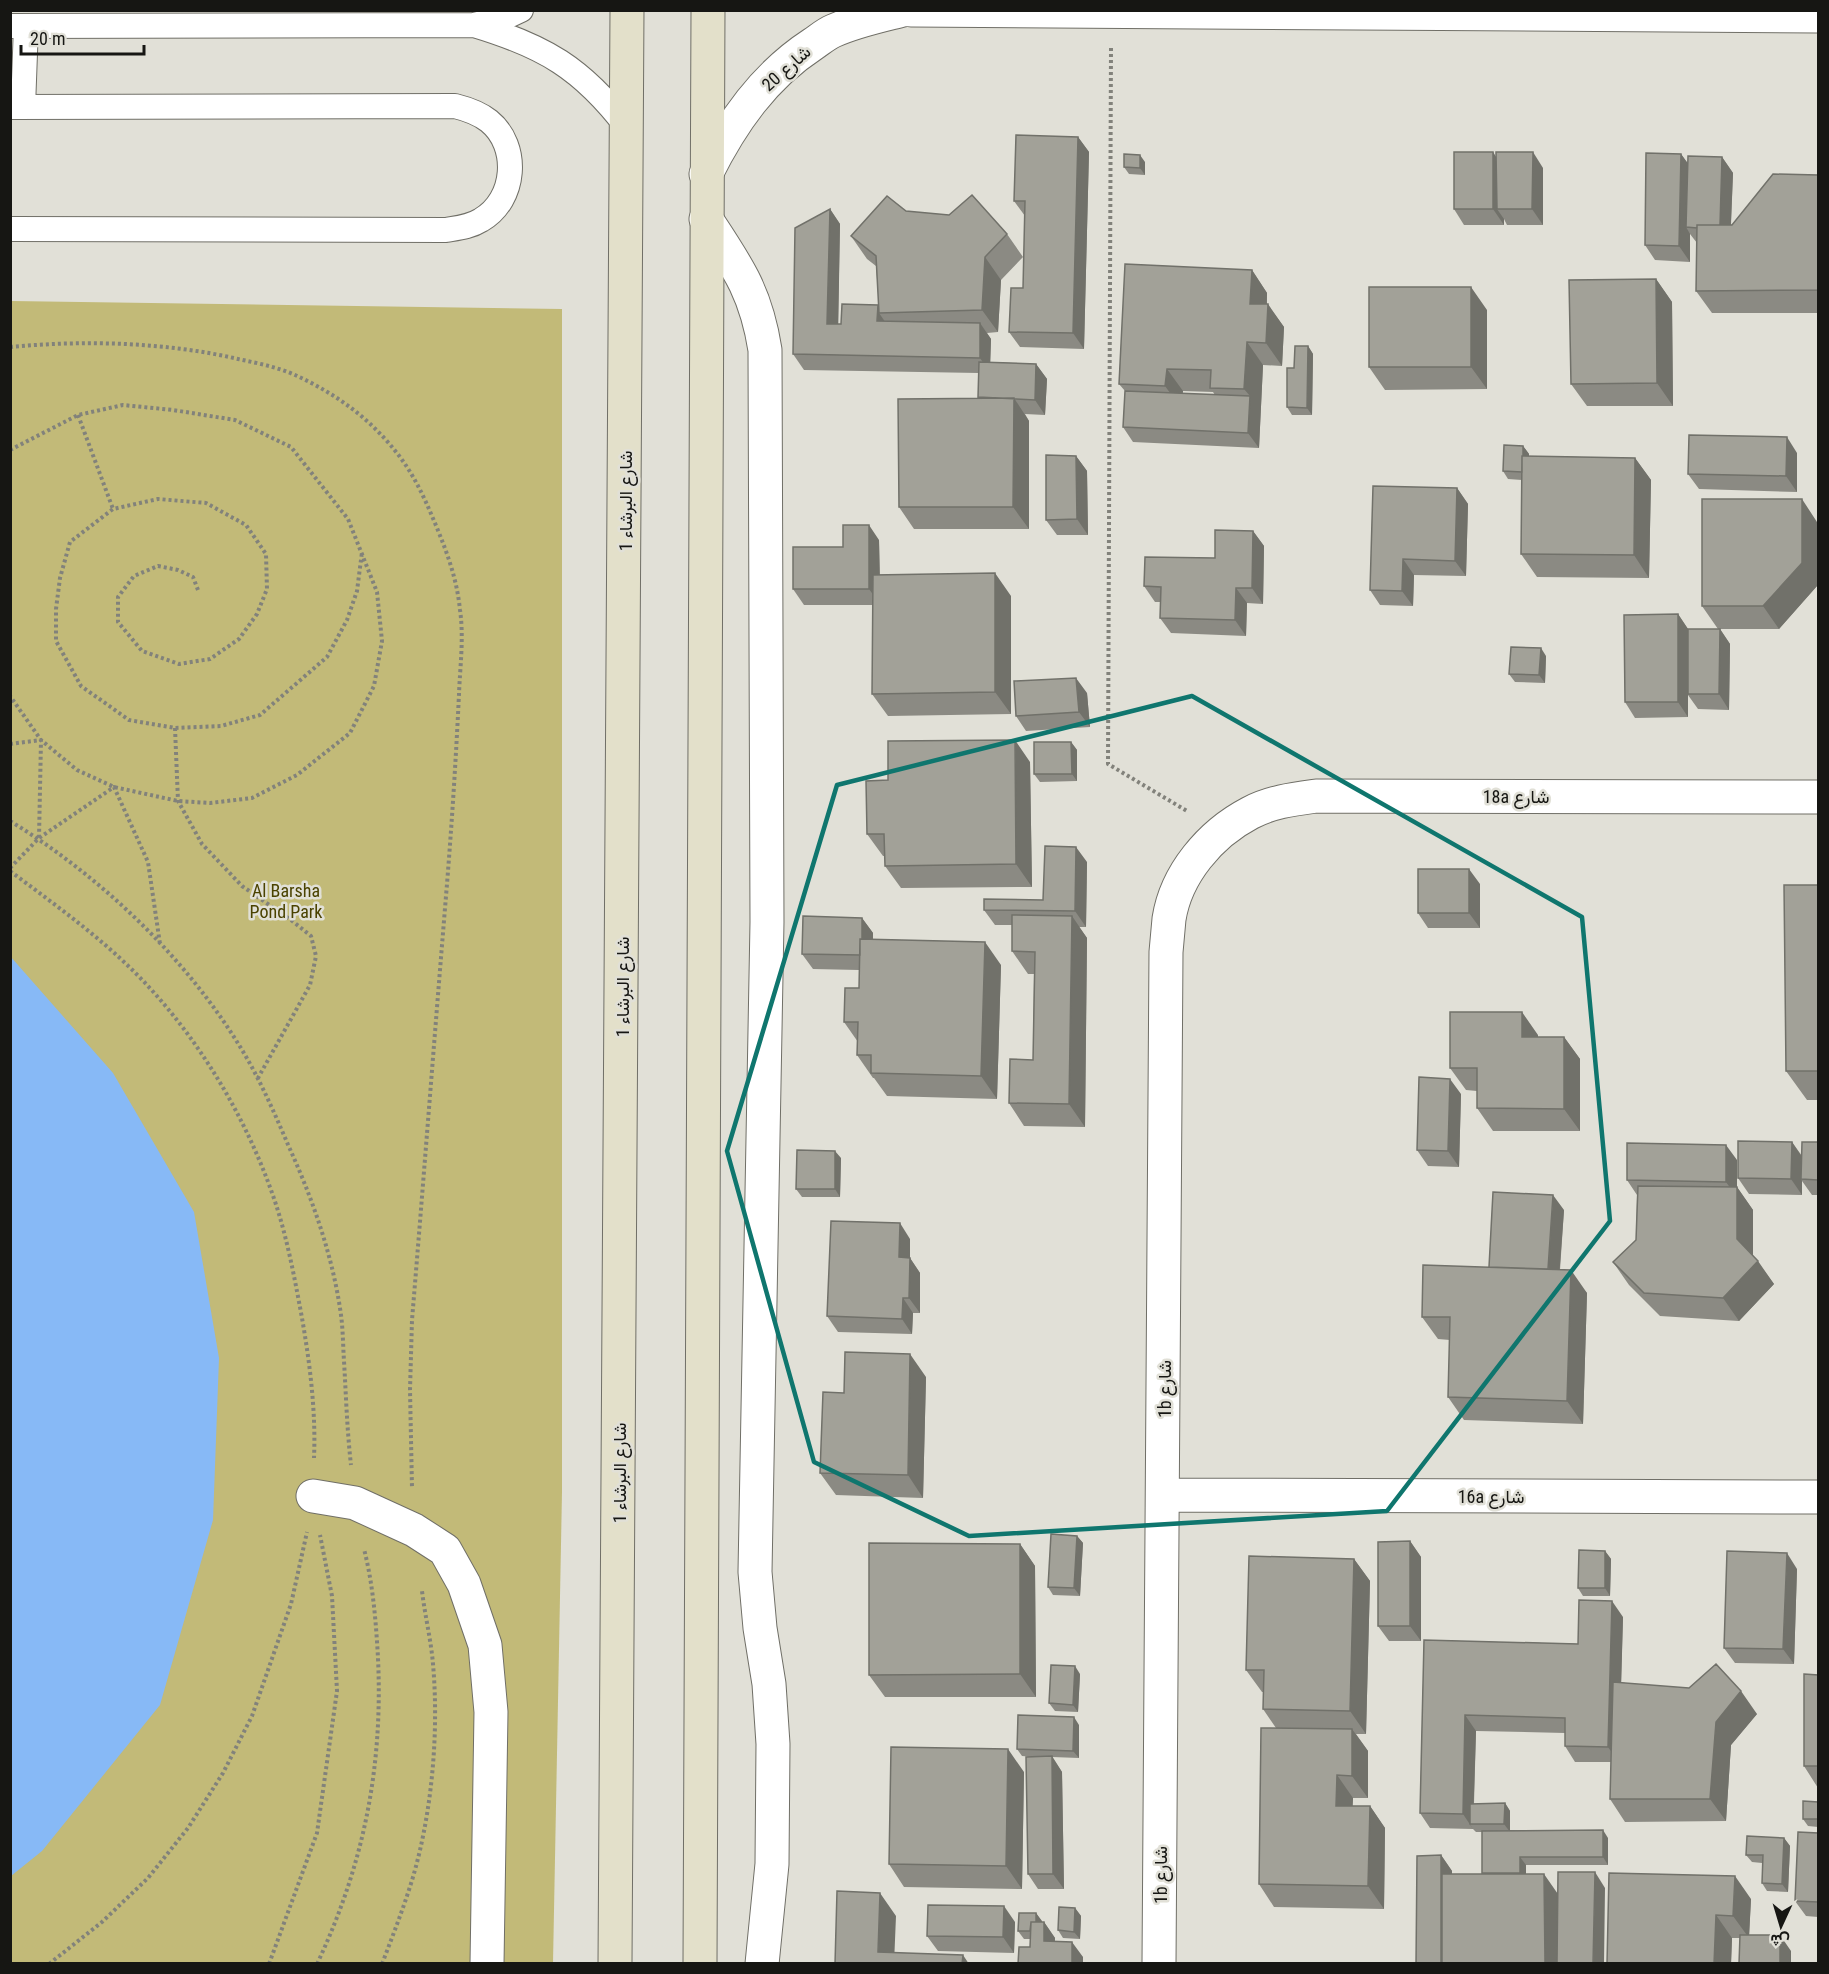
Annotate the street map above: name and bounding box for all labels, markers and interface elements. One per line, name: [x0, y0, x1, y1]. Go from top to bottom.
scale bar: [21, 18, 144, 56]
text: 20 m: [30, 28, 65, 49]
street label: شارع 20: [757, 41, 816, 97]
street label: شارع البرشاء 1: [615, 451, 638, 551]
street label: 18a شارع: [1483, 786, 1549, 809]
park label: Al Barsha Pond Park: [250, 880, 322, 922]
street label: شارع البرشاء 1: [612, 937, 635, 1037]
street label: 1b شارع: [1154, 1360, 1177, 1418]
street label: شارع البرشاء 1: [609, 1423, 632, 1523]
street label: 16a شارع: [1458, 1486, 1524, 1509]
street label: 1b شارع: [1150, 1846, 1173, 1904]
north arrow: [1751, 1896, 1811, 1956]
text: ش: [1770, 1930, 1790, 1951]

